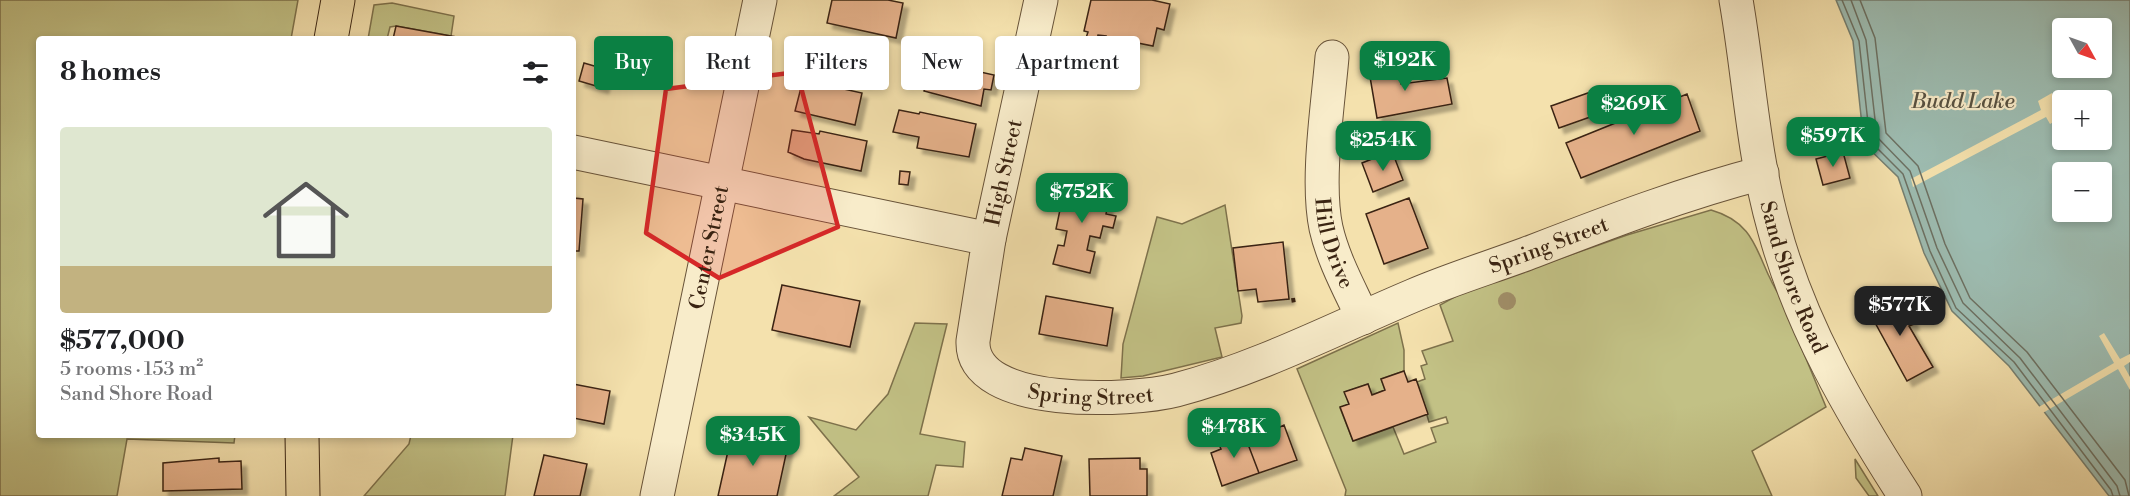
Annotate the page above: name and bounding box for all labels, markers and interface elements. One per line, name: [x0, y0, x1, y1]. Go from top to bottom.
north arrow: [2052, 18, 2112, 78]
map controls: [2052, 18, 2112, 222]
chip: Buy: [594, 36, 673, 90]
chip: Rent: [685, 36, 772, 90]
chip: Filters: [784, 36, 889, 90]
chip: New: [901, 36, 983, 90]
chip: Apartment: [995, 36, 1140, 90]
pin: $192K: [1363, 41, 1447, 92]
text: $192K: [1374, 48, 1436, 73]
text: 8 homes: [60, 56, 161, 88]
icon: filters: [519, 56, 552, 89]
pin: $269K: [1592, 85, 1676, 136]
water label: Budd Lake: [1910, 88, 2015, 115]
button: +: [2052, 90, 2112, 150]
text: $269K: [1601, 92, 1667, 117]
street label: High Street: [980, 116, 1029, 229]
pin: $597K: [1791, 117, 1875, 168]
pin: $254K: [1341, 121, 1425, 172]
text: $597K: [1801, 124, 1865, 149]
text: $254K: [1350, 128, 1416, 153]
button: −: [2052, 162, 2112, 222]
icon: home: [252, 166, 360, 274]
pin: $752K: [1040, 173, 1124, 224]
text: $752K: [1050, 180, 1114, 205]
street label: Center Street: [684, 183, 735, 312]
street label: Hill Drive: [1308, 197, 1359, 293]
street label: Sand Shore Road: [1754, 198, 1832, 358]
street label: Spring Street: [1486, 212, 1613, 280]
pin: $577K: [1858, 286, 1942, 337]
text: $577K: [1868, 293, 1932, 318]
text: $577,000: [60, 325, 185, 357]
text: 5 rooms · 153 m²: [60, 357, 203, 382]
street label: Spring Street: [1025, 379, 1156, 412]
text: Sand Shore Road: [60, 382, 213, 407]
pin: $478K: [1192, 408, 1276, 459]
text: $478K: [1202, 415, 1266, 440]
pin: $345K: [711, 416, 795, 467]
text: $345K: [720, 423, 786, 448]

